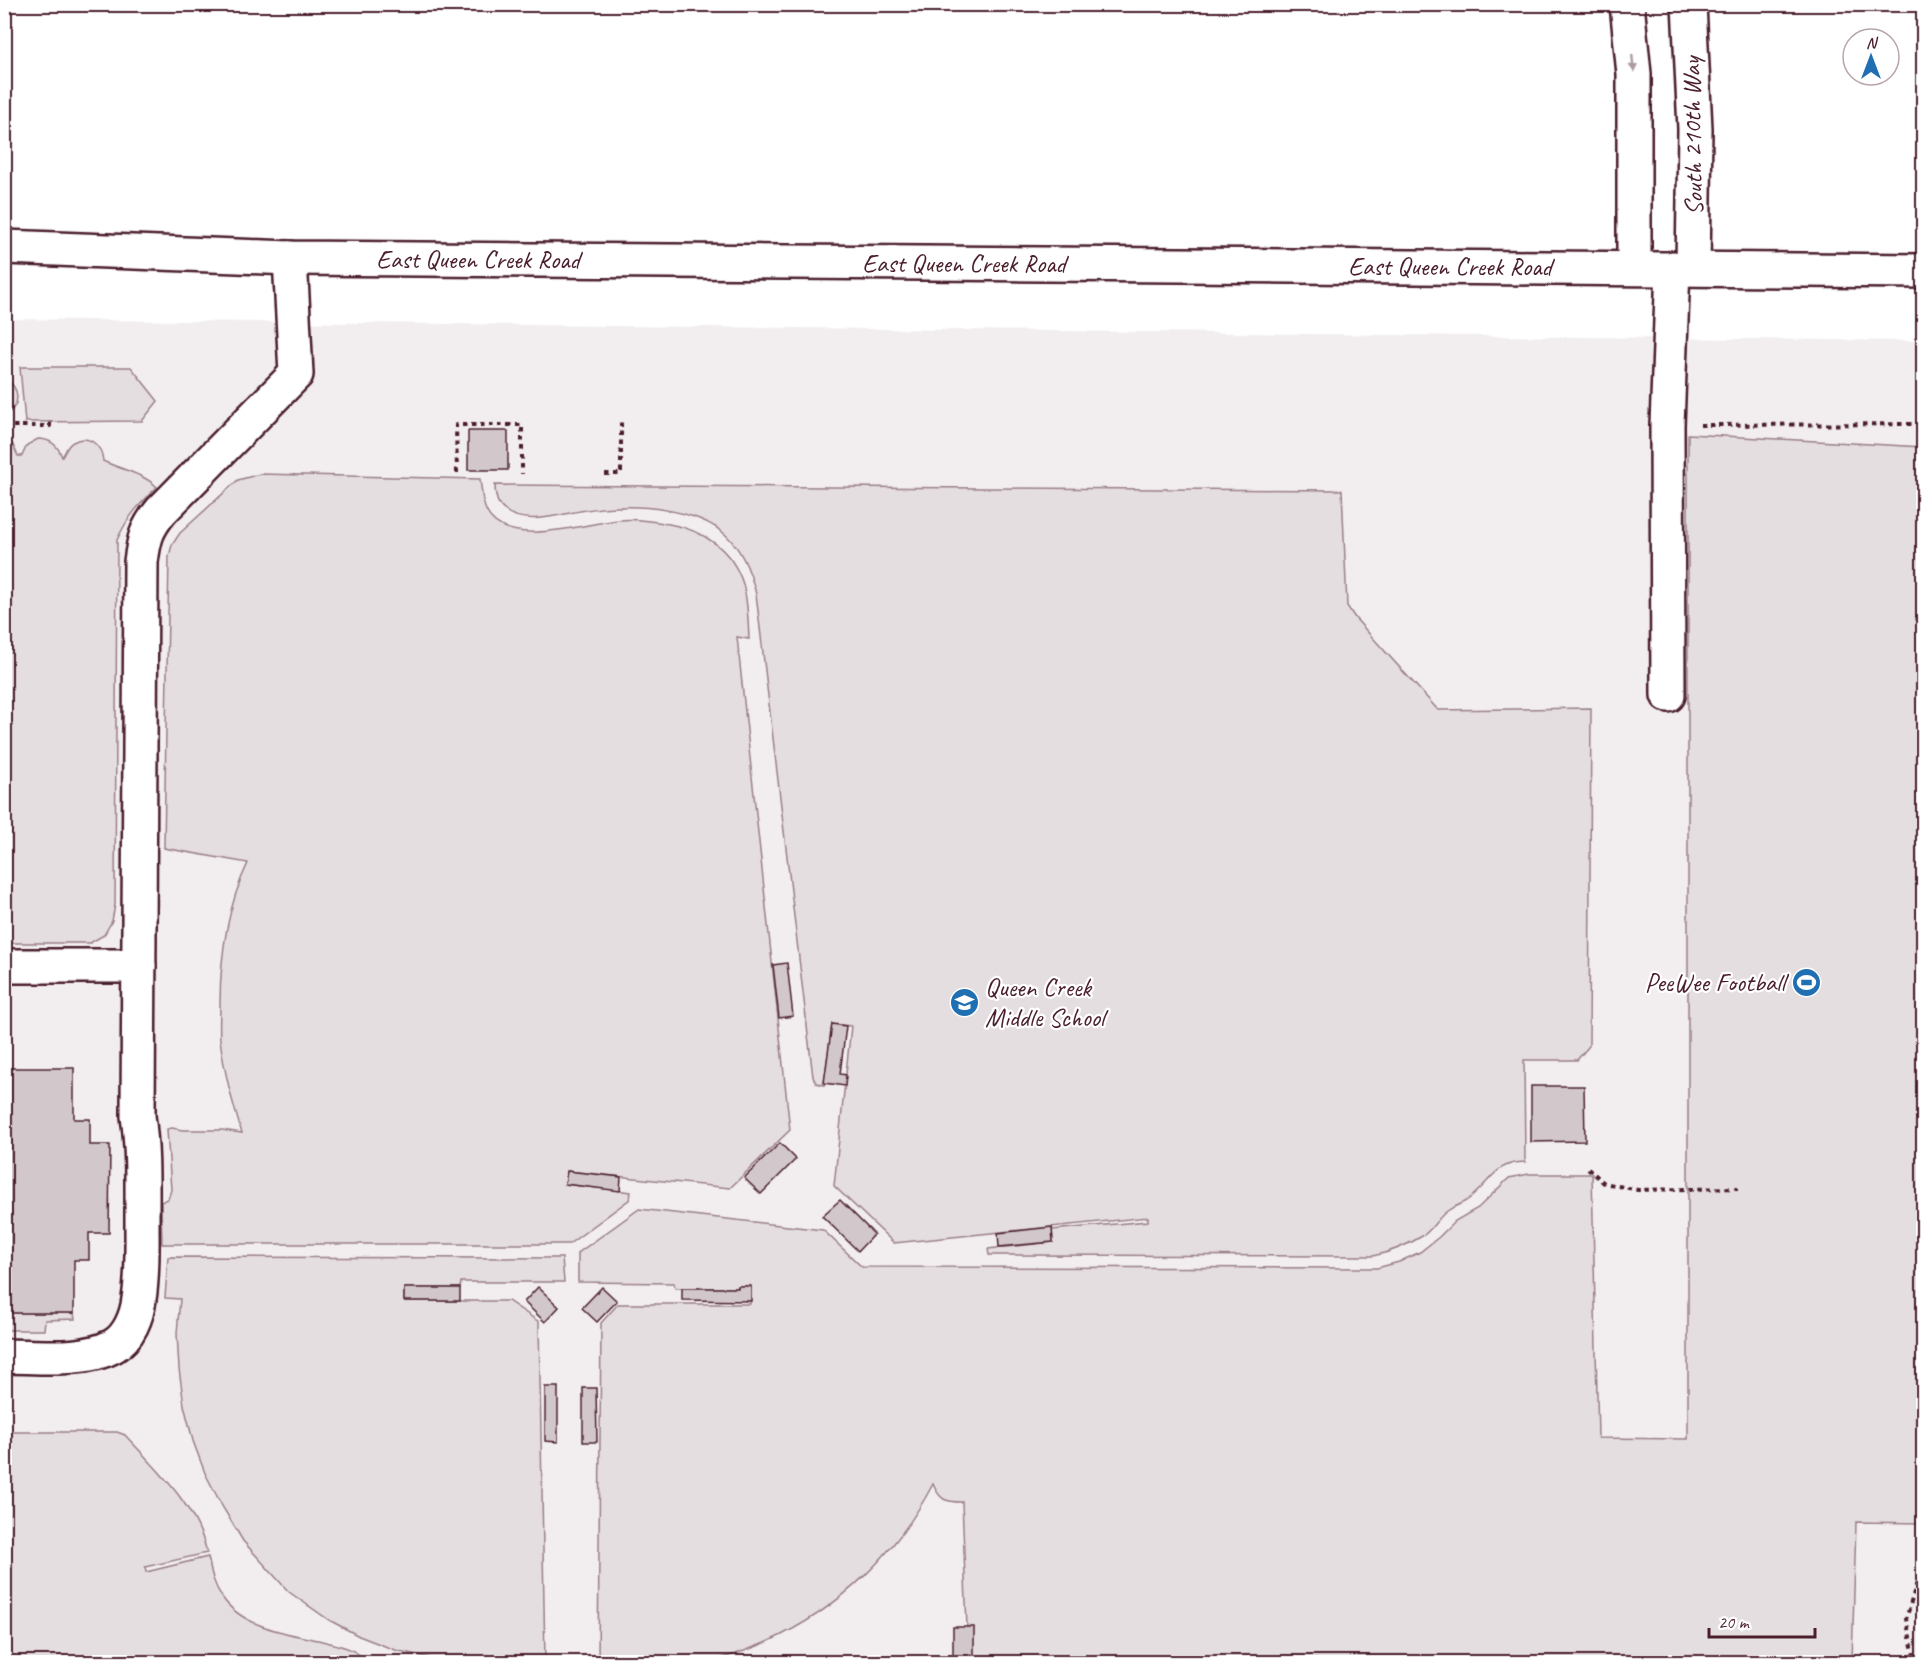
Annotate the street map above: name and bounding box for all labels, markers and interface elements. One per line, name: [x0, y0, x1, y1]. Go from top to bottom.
north arrow: [1841, 27, 1901, 87]
text: N: [1866, 33, 1879, 53]
one-way arrow: [1628, 53, 1638, 72]
street label: South 210th Way: [1675, 54, 1710, 216]
street label: East Queen Creek Road: [376, 243, 584, 276]
street label: East Queen Creek Road: [862, 247, 1070, 280]
street label: East Queen Creek Road: [1348, 250, 1556, 283]
place label: PeeWee Football: [1645, 966, 1790, 999]
sports icon: PeeWee Football: [1790, 966, 1822, 998]
place label: Queen Creek Middle School: [985, 971, 1109, 1034]
school or university icon: Queen Creek Middle School: [948, 986, 980, 1018]
scale bar: [1709, 1601, 1816, 1639]
text: 20 m: [1718, 1611, 1751, 1633]

